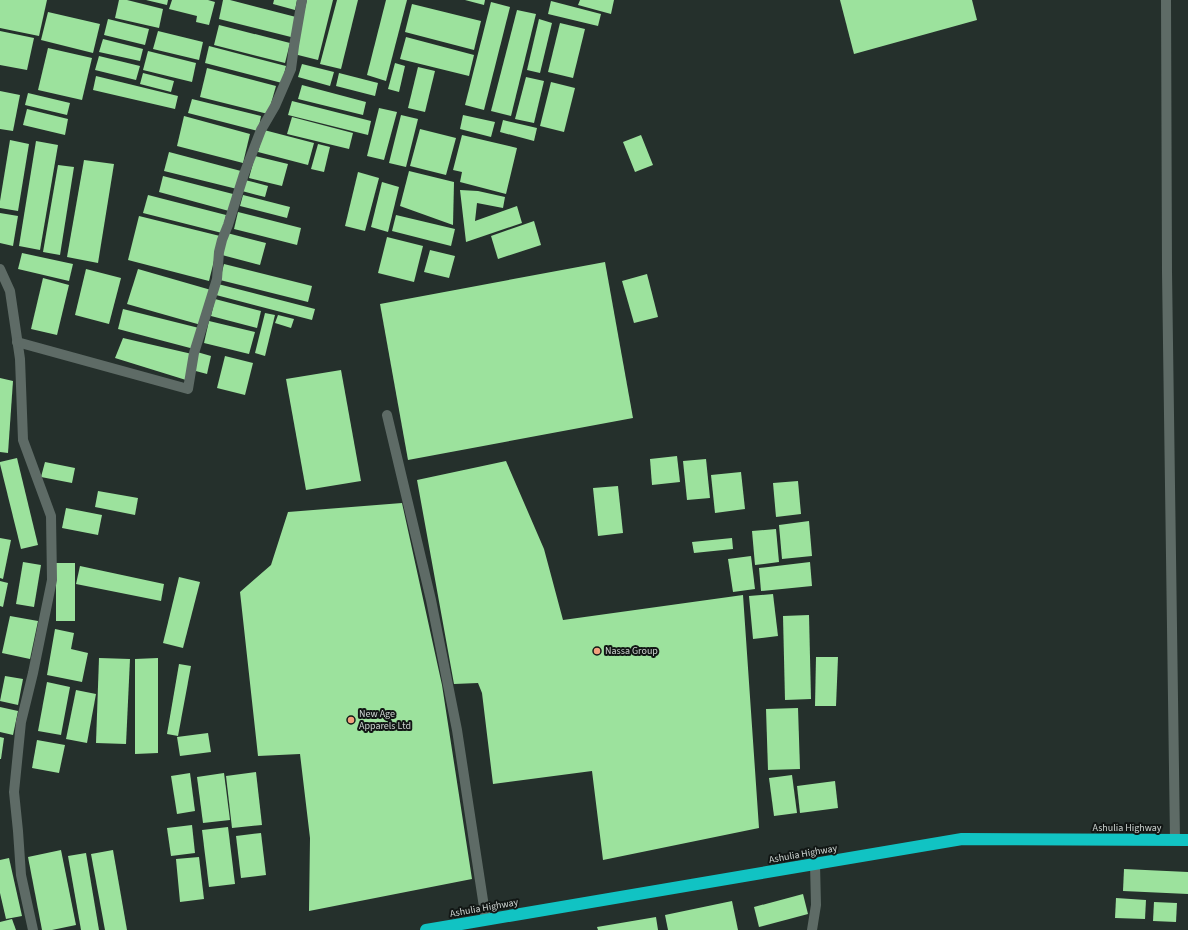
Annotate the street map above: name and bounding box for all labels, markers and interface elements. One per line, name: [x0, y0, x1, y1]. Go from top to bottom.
place label: Nassa Group: [605, 644, 658, 658]
marker: Nassa Group: [592, 646, 602, 656]
place label: New Age Apparels Ltd: [359, 707, 411, 733]
marker: New Age Apparels Ltd: [346, 715, 356, 725]
street label: Ashulia Highway: [1092, 821, 1162, 835]
street label: Ashulia Highway: [768, 841, 839, 867]
street label: Ashulia Highway: [449, 895, 520, 921]

